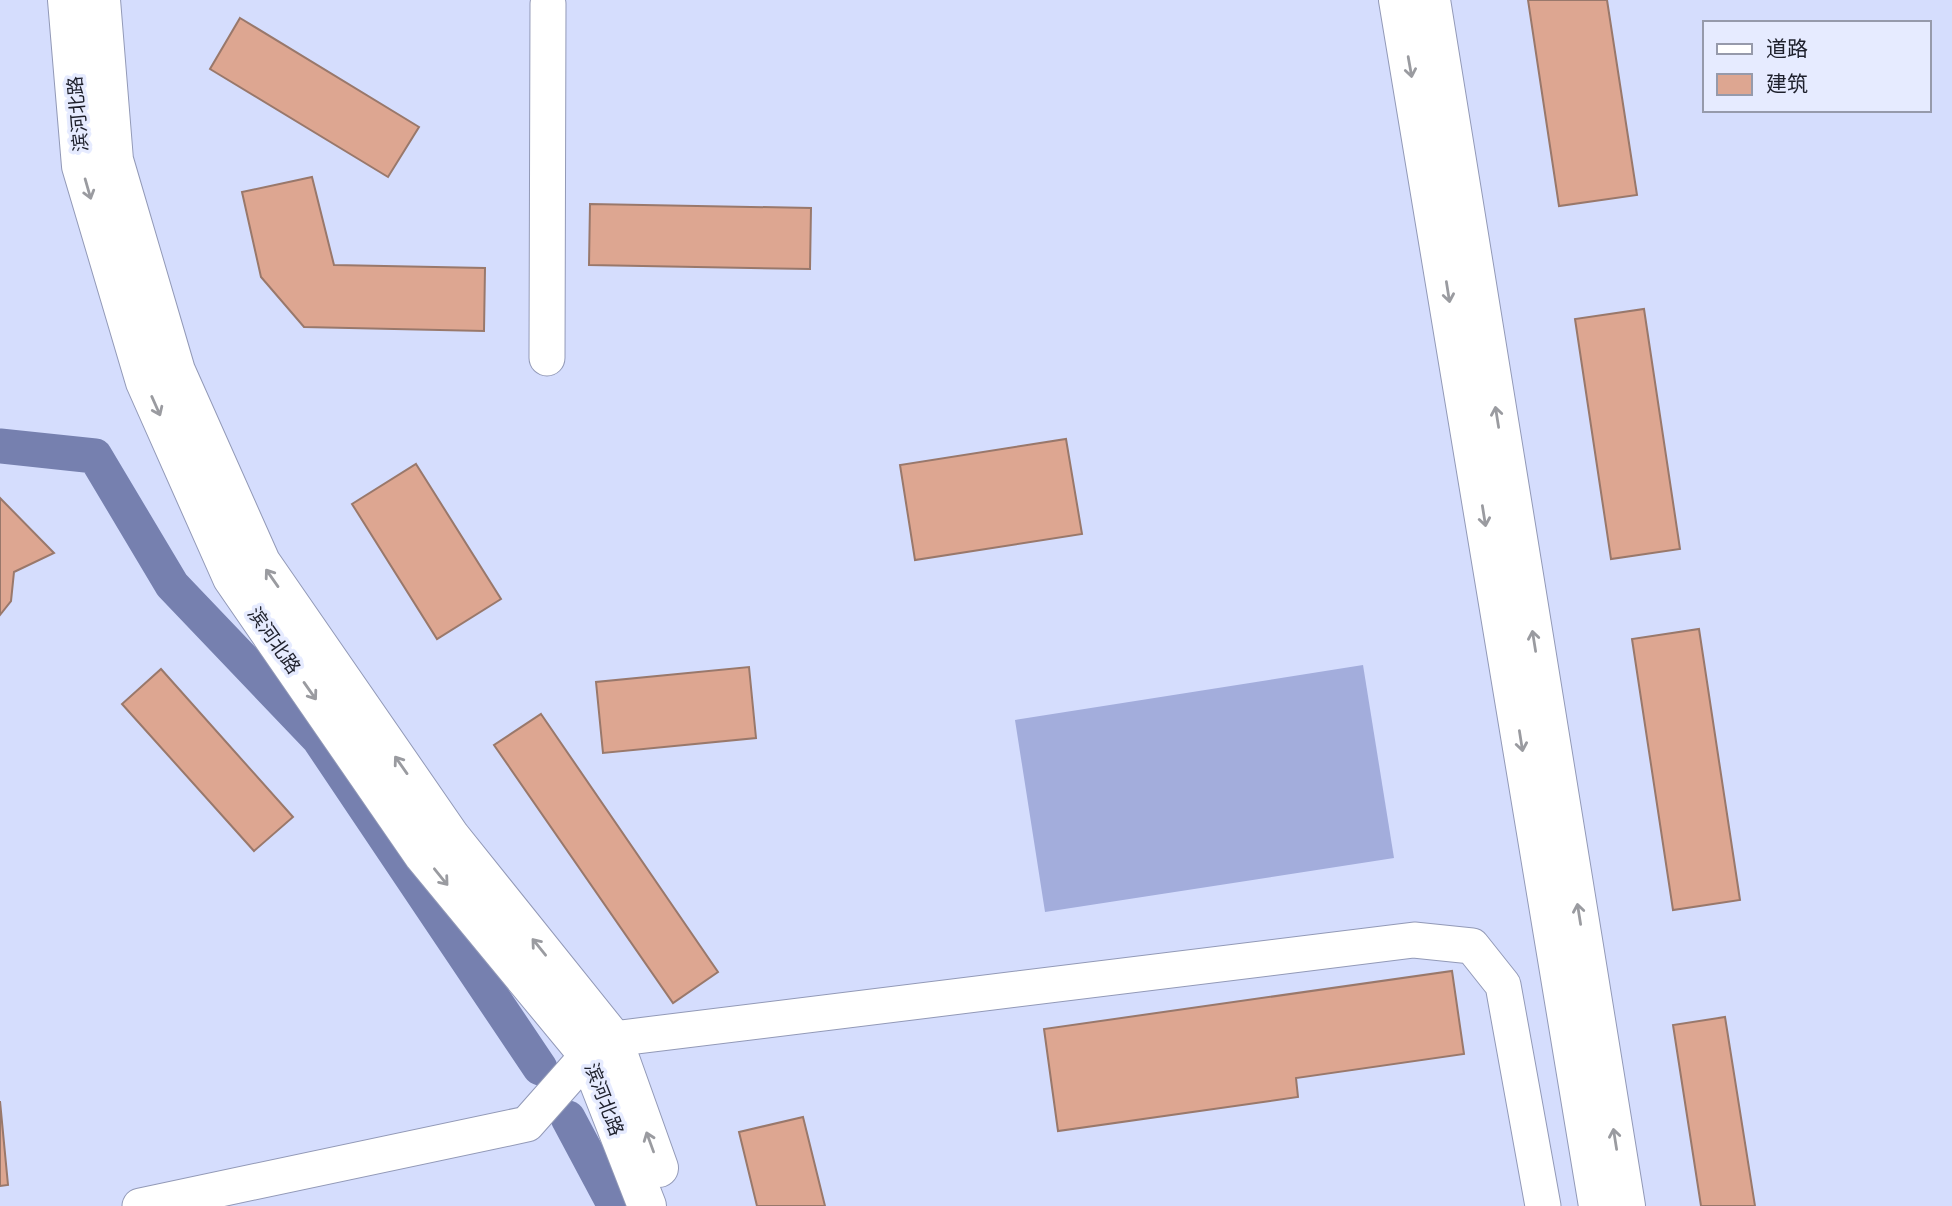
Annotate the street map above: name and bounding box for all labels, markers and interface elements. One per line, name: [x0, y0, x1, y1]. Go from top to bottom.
legend: [1703, 21, 1931, 112]
text: 道路: [1766, 35, 1808, 60]
one-way arrow: [1404, 55, 1417, 78]
text: 建筑: [1766, 70, 1808, 95]
street label: 滨河北路: [62, 75, 92, 153]
one-way arrow: [83, 178, 96, 200]
one-way arrow: [1442, 280, 1455, 303]
one-way arrow: [150, 395, 163, 416]
one-way arrow: [1490, 406, 1503, 429]
one-way arrow: [1478, 504, 1491, 527]
one-way arrow: [265, 569, 279, 588]
street label: 滨河北路: [244, 602, 306, 678]
one-way arrow: [1527, 630, 1540, 653]
one-way arrow: [303, 681, 317, 700]
one-way arrow: [1515, 729, 1528, 751]
one-way arrow: [394, 756, 408, 776]
one-way arrow: [433, 868, 449, 886]
one-way arrow: [1572, 903, 1585, 926]
one-way arrow: [531, 938, 546, 956]
street label: 滨河北路: [581, 1059, 629, 1139]
one-way arrow: [1608, 1128, 1621, 1151]
one-way arrow: [642, 1131, 655, 1153]

